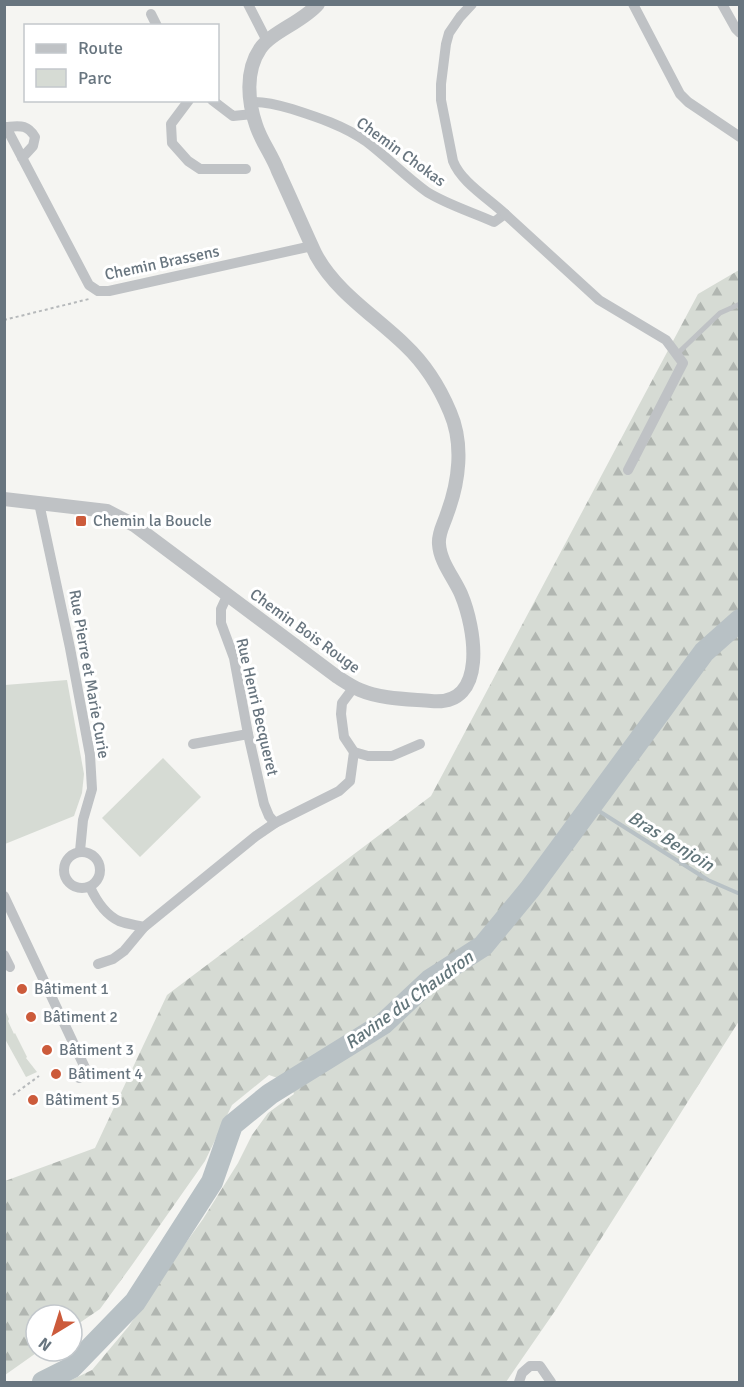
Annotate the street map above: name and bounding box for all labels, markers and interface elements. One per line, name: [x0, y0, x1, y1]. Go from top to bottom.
legend: [24, 24, 219, 102]
text: Route: [78, 37, 123, 59]
text: Parc: [78, 67, 112, 89]
street label: Chemin Chokas: [352, 113, 450, 191]
street label: Chemin Brassens: [103, 241, 221, 285]
place label: Chemin la Boucle: [93, 511, 212, 531]
marker: Chemin la Boucle: [74, 514, 88, 528]
street label: Chemin Bois Rouge: [246, 584, 364, 678]
street label: Rue Pierre et Marie Curie: [64, 588, 114, 760]
street label: Rue Henri Becqueret: [231, 636, 283, 778]
water label: Bras Benjoin: [624, 806, 719, 877]
water label: Ravine du Chaudron: [341, 945, 478, 1054]
place label: Bâtiment 1: [34, 979, 109, 999]
marker: Bâtiment 1: [15, 982, 29, 996]
place label: Bâtiment 2: [43, 1007, 118, 1027]
marker: Bâtiment 2: [24, 1010, 38, 1024]
place label: Bâtiment 3: [59, 1040, 134, 1060]
marker: Bâtiment 3: [40, 1043, 54, 1057]
place label: Bâtiment 4: [68, 1064, 143, 1084]
marker: Bâtiment 4: [49, 1067, 63, 1081]
place label: Bâtiment 5: [45, 1090, 120, 1110]
marker: Bâtiment 5: [26, 1093, 40, 1107]
north arrow: [24, 1303, 84, 1363]
text: N: [35, 1333, 56, 1355]

